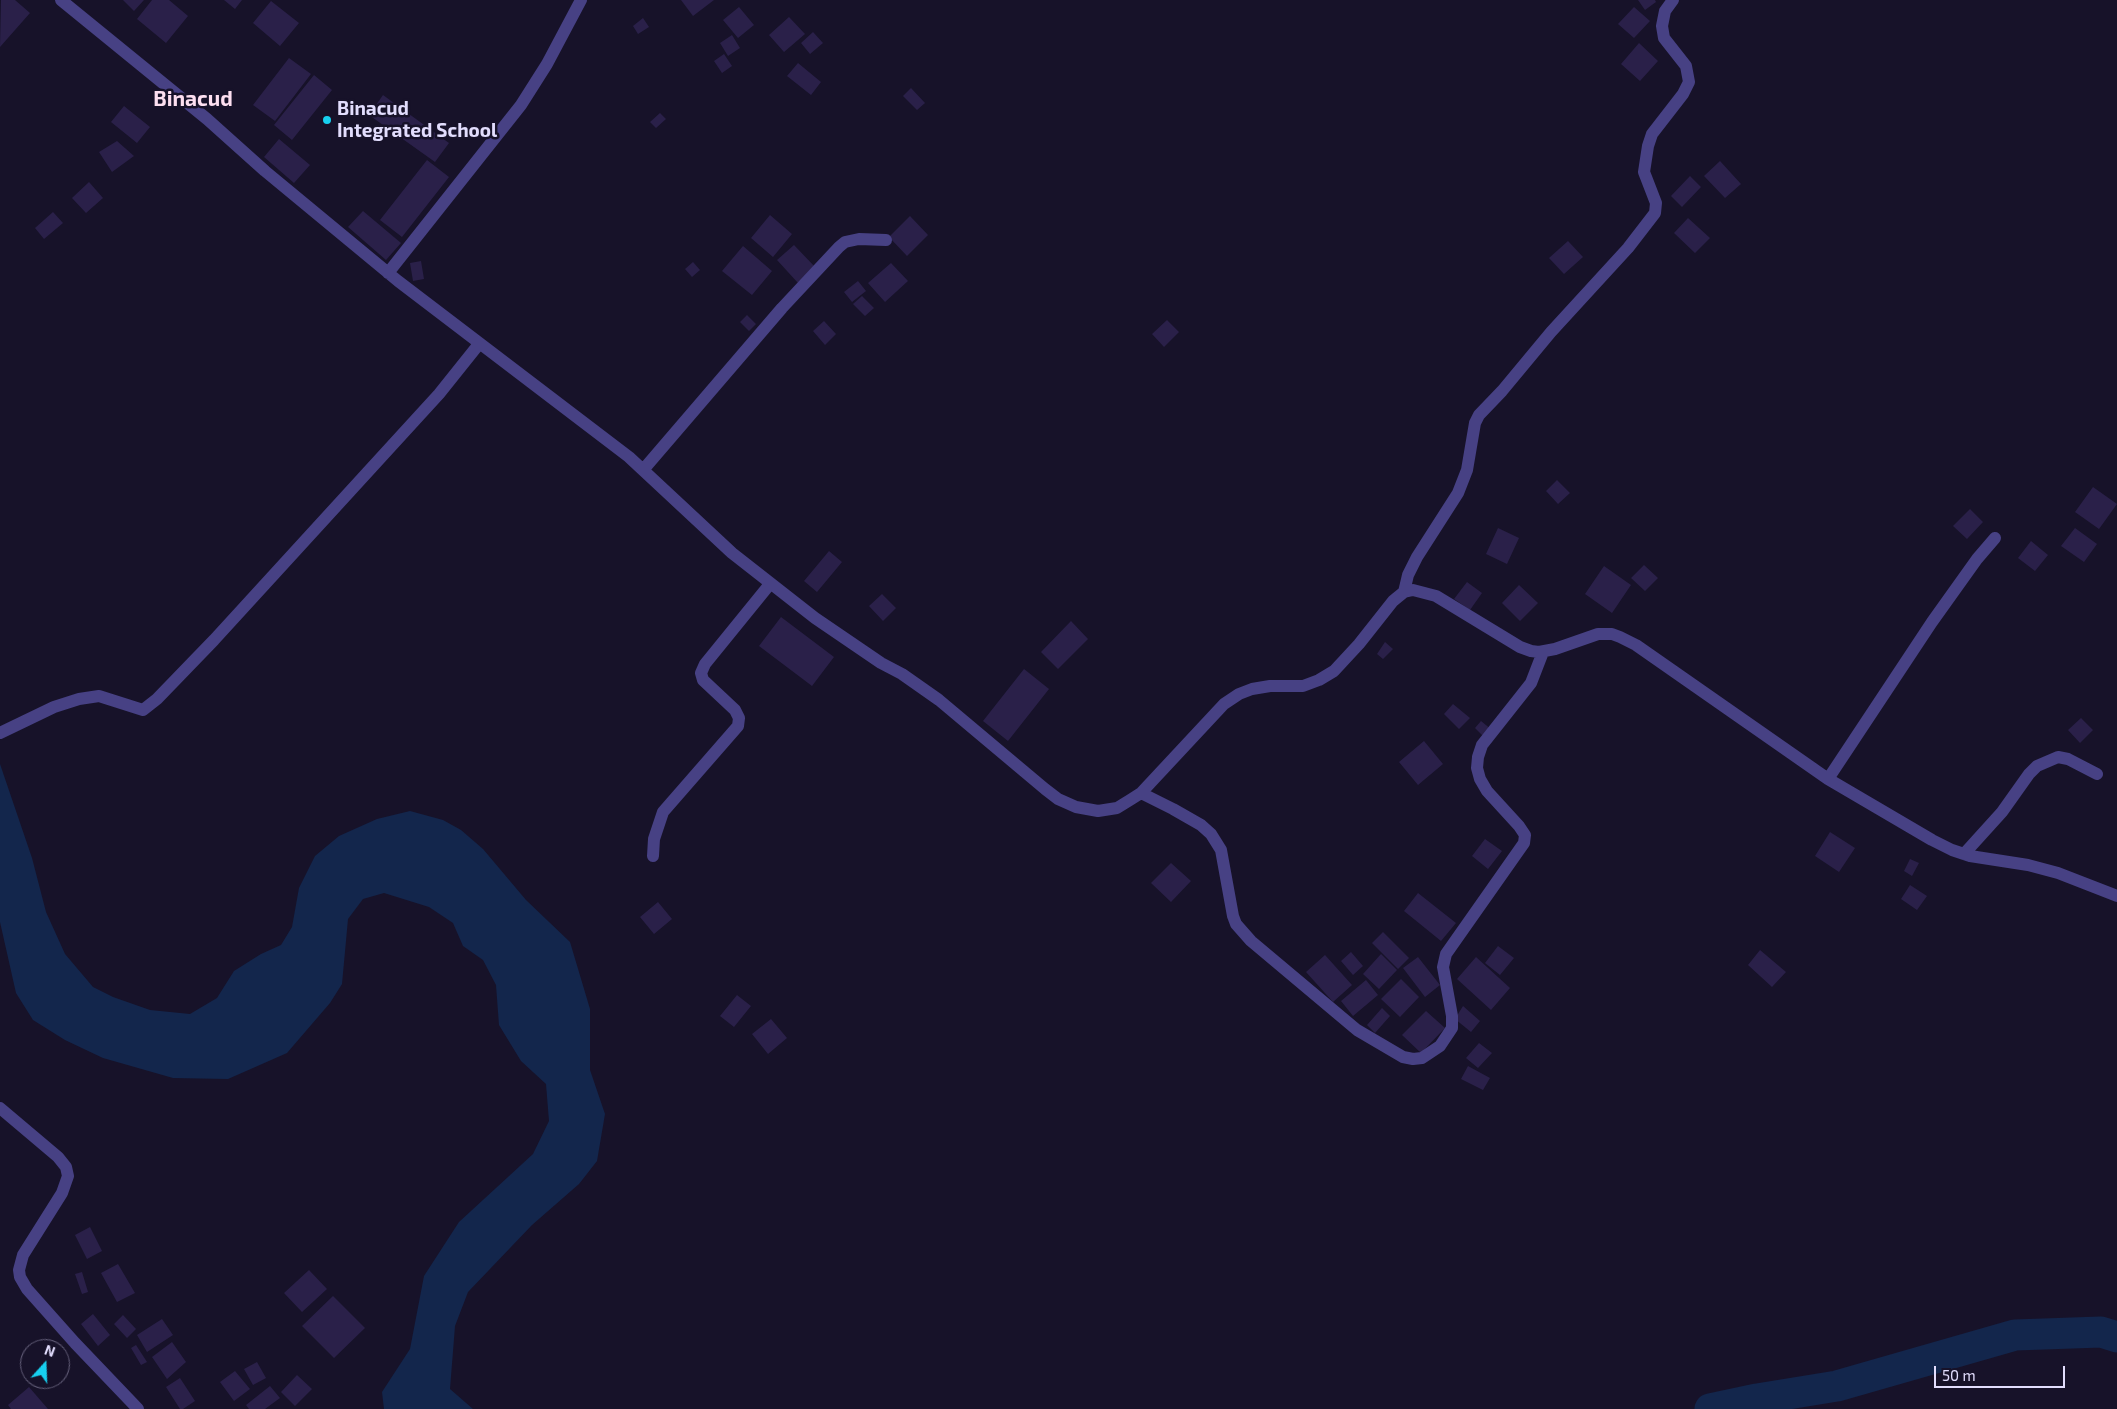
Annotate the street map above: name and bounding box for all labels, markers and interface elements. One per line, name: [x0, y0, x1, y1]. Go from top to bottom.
district label: Binacud: [153, 86, 233, 112]
place label: Binacud Integrated School: [337, 98, 497, 142]
marker: Binacud Integrated School: [321, 114, 333, 126]
north arrow: [20, 1339, 70, 1389]
text: N: [42, 1341, 58, 1360]
scale bar: [1937, 1356, 2068, 1388]
text: 50 m: [1942, 1366, 1976, 1384]

